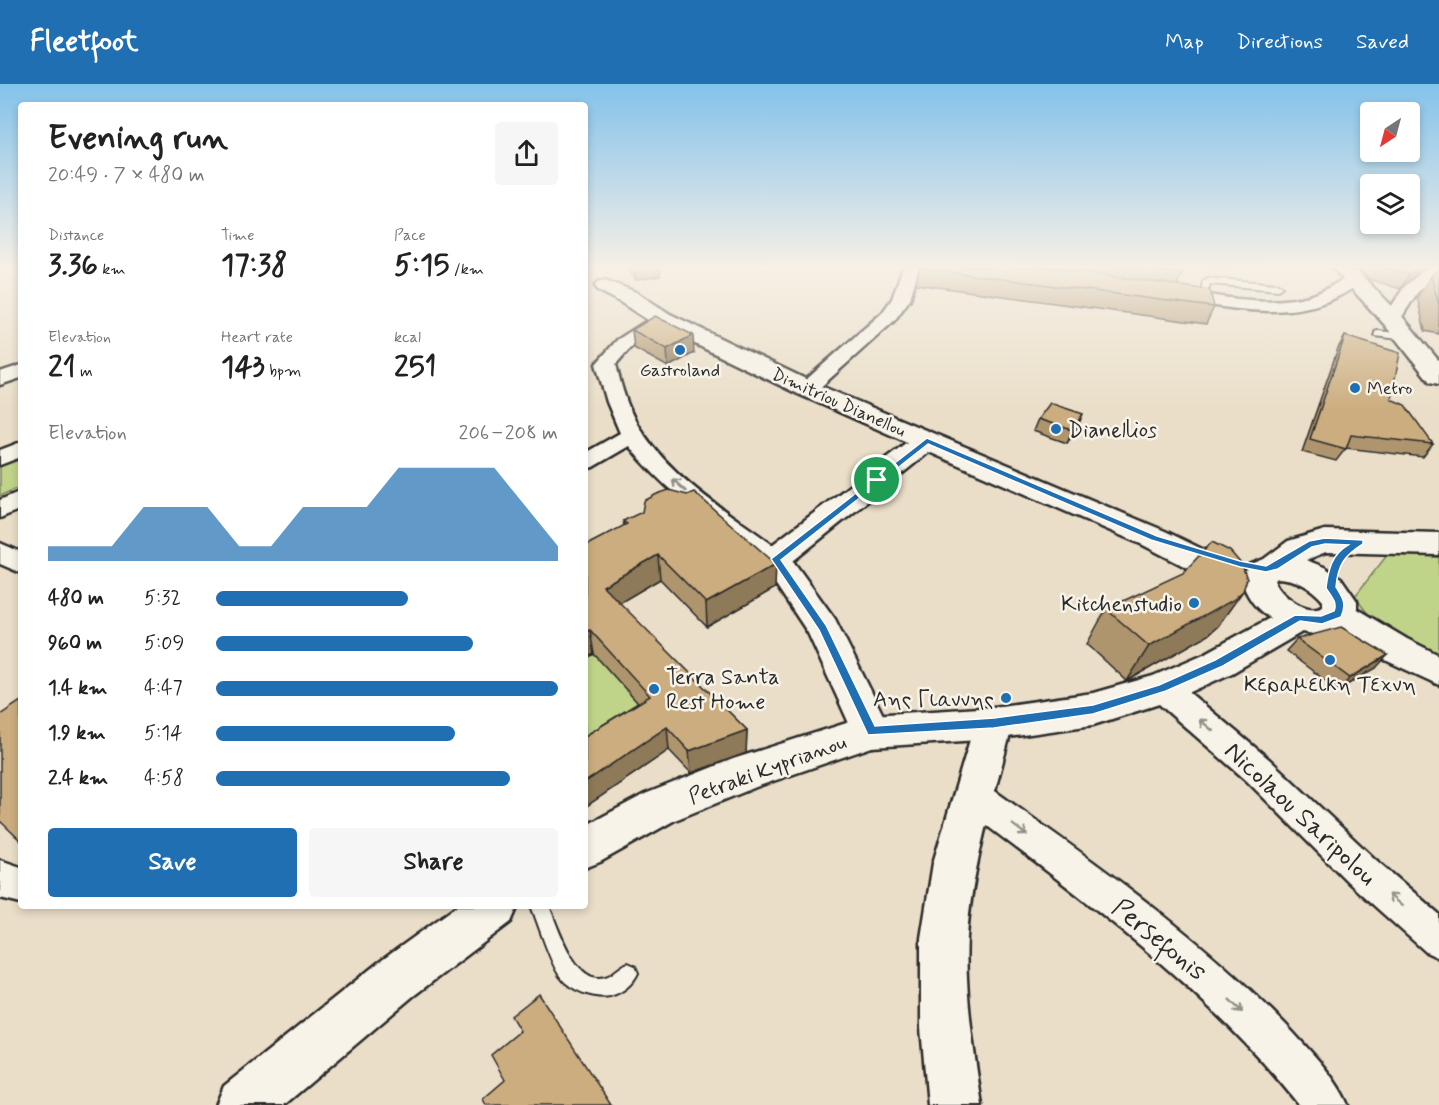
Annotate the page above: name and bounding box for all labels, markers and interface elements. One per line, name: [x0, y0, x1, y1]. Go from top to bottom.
text: Fleetfoot: [30, 24, 139, 61]
text: Map: [1165, 28, 1204, 56]
text: Directions: [1237, 28, 1323, 56]
text: Saved: [1356, 28, 1409, 56]
north arrow: [1360, 102, 1420, 162]
map controls: [1360, 102, 1420, 234]
text: Evening run: [48, 117, 228, 161]
button: share: [495, 122, 558, 185]
text: 20:49 · 7 × 480 m: [48, 162, 205, 189]
button: layers: [1360, 174, 1420, 234]
text: Distance: [48, 225, 104, 246]
text: Time: [221, 225, 255, 246]
text: Pace: [394, 225, 426, 246]
text: 3.36: [48, 246, 98, 285]
text: 17:38: [221, 246, 288, 285]
text: 5:15: [394, 246, 449, 285]
text: km: [98, 259, 126, 280]
text: /km: [449, 259, 484, 280]
text: Elevation: [48, 327, 111, 348]
text: Heart rate: [221, 327, 293, 348]
text: kcal: [394, 327, 421, 348]
marker: Gastroland: [673, 343, 687, 357]
text: 21: [48, 348, 76, 387]
text: 143: [221, 348, 265, 387]
text: 251: [394, 348, 436, 387]
place label: Gastroland: [640, 359, 720, 383]
text: m: [76, 361, 93, 382]
text: bpm: [265, 361, 301, 382]
street label: Dimitriou Dianellou: [768, 363, 909, 443]
place label: Metro: [1367, 377, 1412, 401]
marker: Metro: [1348, 381, 1362, 395]
place label: Dianellios: [1068, 417, 1157, 445]
text: Elevation: [48, 420, 127, 447]
text: 206–208 m: [459, 420, 558, 447]
marker: Dianellios: [1049, 422, 1063, 436]
pin: [851, 454, 902, 505]
icon: arrive: [860, 463, 893, 496]
one-way arrow: [672, 478, 687, 492]
text: 480 m: [48, 585, 104, 612]
text: 5:32: [144, 585, 181, 612]
place label: Kitchenstudio: [1061, 591, 1182, 619]
marker: Kitchenstudio: [1187, 596, 1201, 610]
text: 960 m: [48, 630, 102, 657]
text: 5:09: [144, 630, 184, 657]
marker: Κεραμεικη Τεχνη: [1323, 653, 1337, 667]
place label: Terra Santa Rest Home: [666, 664, 780, 717]
place label: Κεραμεικη Τεχνη: [1244, 671, 1416, 699]
text: 1.4 km: [48, 675, 107, 702]
text: 4:47: [144, 675, 183, 702]
marker: Terra Santa Rest Home: [647, 682, 661, 696]
place label: Αης Γιαννης: [873, 686, 994, 714]
marker: Αης Γιαννης: [999, 691, 1013, 705]
one-way arrow: [1199, 718, 1214, 732]
text: 1.9 km: [48, 720, 106, 747]
text: 5:14: [144, 720, 182, 747]
street label: Petraki Kyprianou: [685, 728, 850, 811]
street label: Nicolaou Saripolou: [1216, 734, 1384, 894]
text: 2.4 km: [48, 765, 108, 792]
text: 4:58: [144, 765, 184, 792]
one-way arrow: [1012, 824, 1028, 836]
button: Save: [48, 828, 297, 897]
button: Share: [309, 828, 558, 897]
street label: Persefonis: [1103, 891, 1214, 991]
one-way arrow: [1388, 893, 1403, 907]
one-way arrow: [1229, 999, 1244, 1013]

